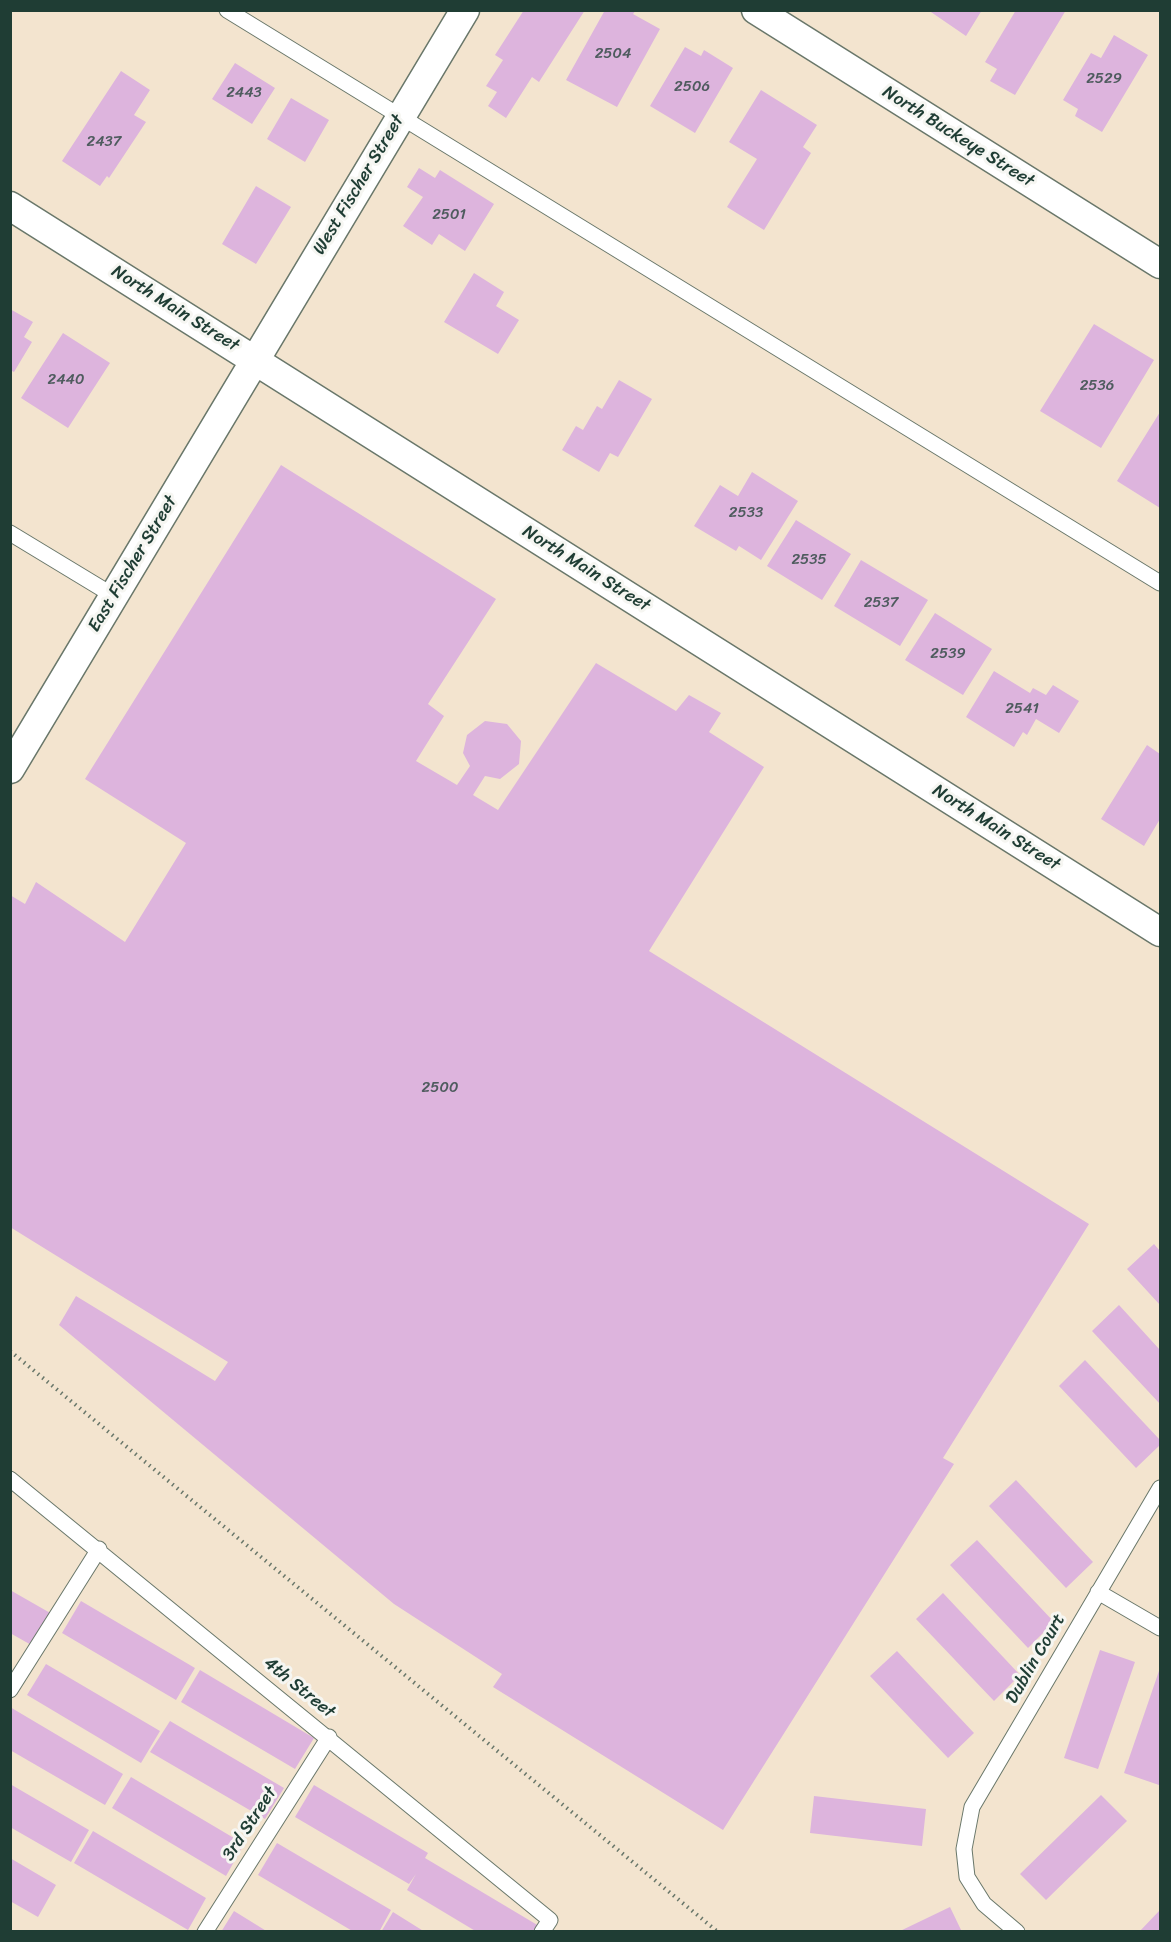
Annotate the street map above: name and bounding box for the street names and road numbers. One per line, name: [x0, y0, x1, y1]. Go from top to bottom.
street label: North Buckeye Street: [878, 82, 1038, 192]
street label: West Fischer Street: [309, 111, 409, 259]
street label: North Main Street: [107, 261, 243, 357]
street label: East Fischer Street: [84, 492, 182, 636]
street label: North Main Street: [518, 521, 654, 617]
street label: North Main Street: [928, 780, 1064, 876]
street label: Dublin Court: [1002, 1610, 1070, 1708]
street label: 4th Street: [259, 1653, 339, 1723]
street label: 3rd Street: [218, 1783, 282, 1865]

